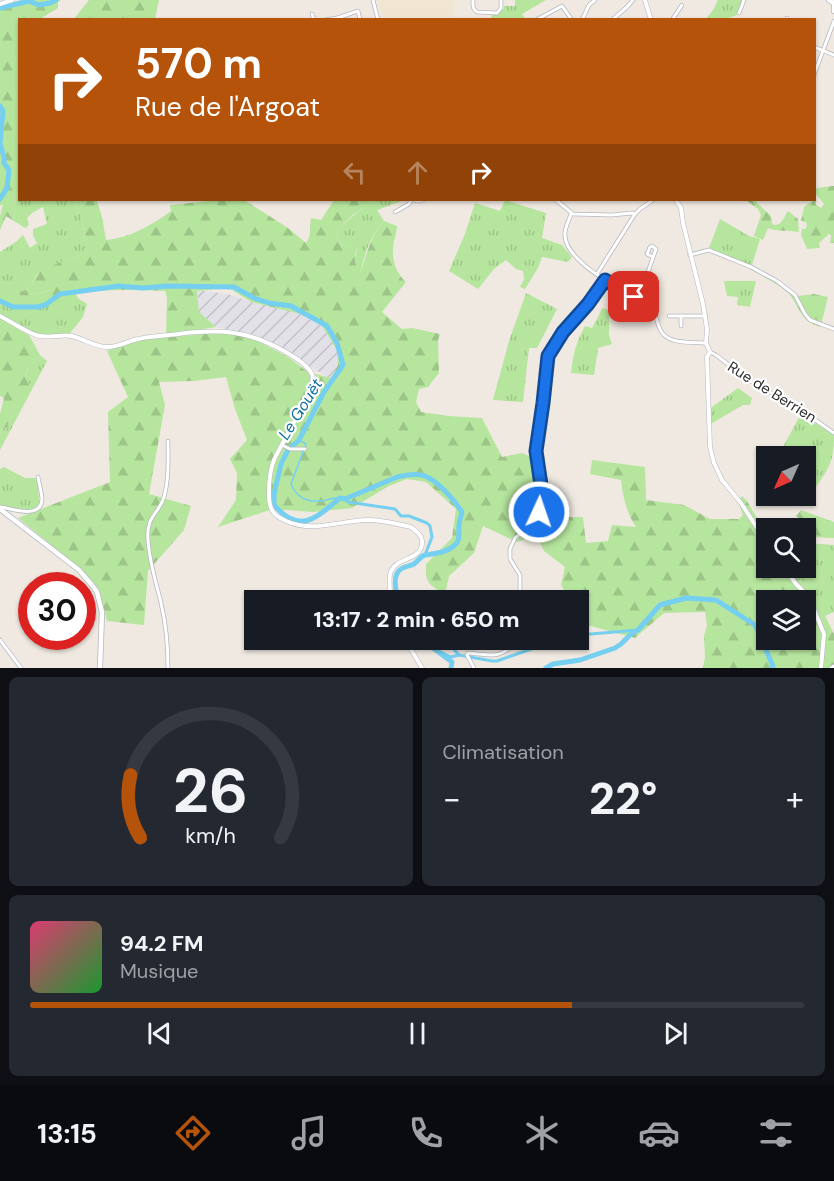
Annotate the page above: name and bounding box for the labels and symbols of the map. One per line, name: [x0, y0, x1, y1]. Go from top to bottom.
pin: [608, 271, 659, 322]
street label: Rue de Berrien: [724, 357, 820, 427]
water label: Le Gouët: [274, 374, 328, 444]
north arrow: [756, 446, 816, 506]
position arrow: [507, 480, 571, 544]
speed limit sign: 30: [18, 572, 96, 650]

